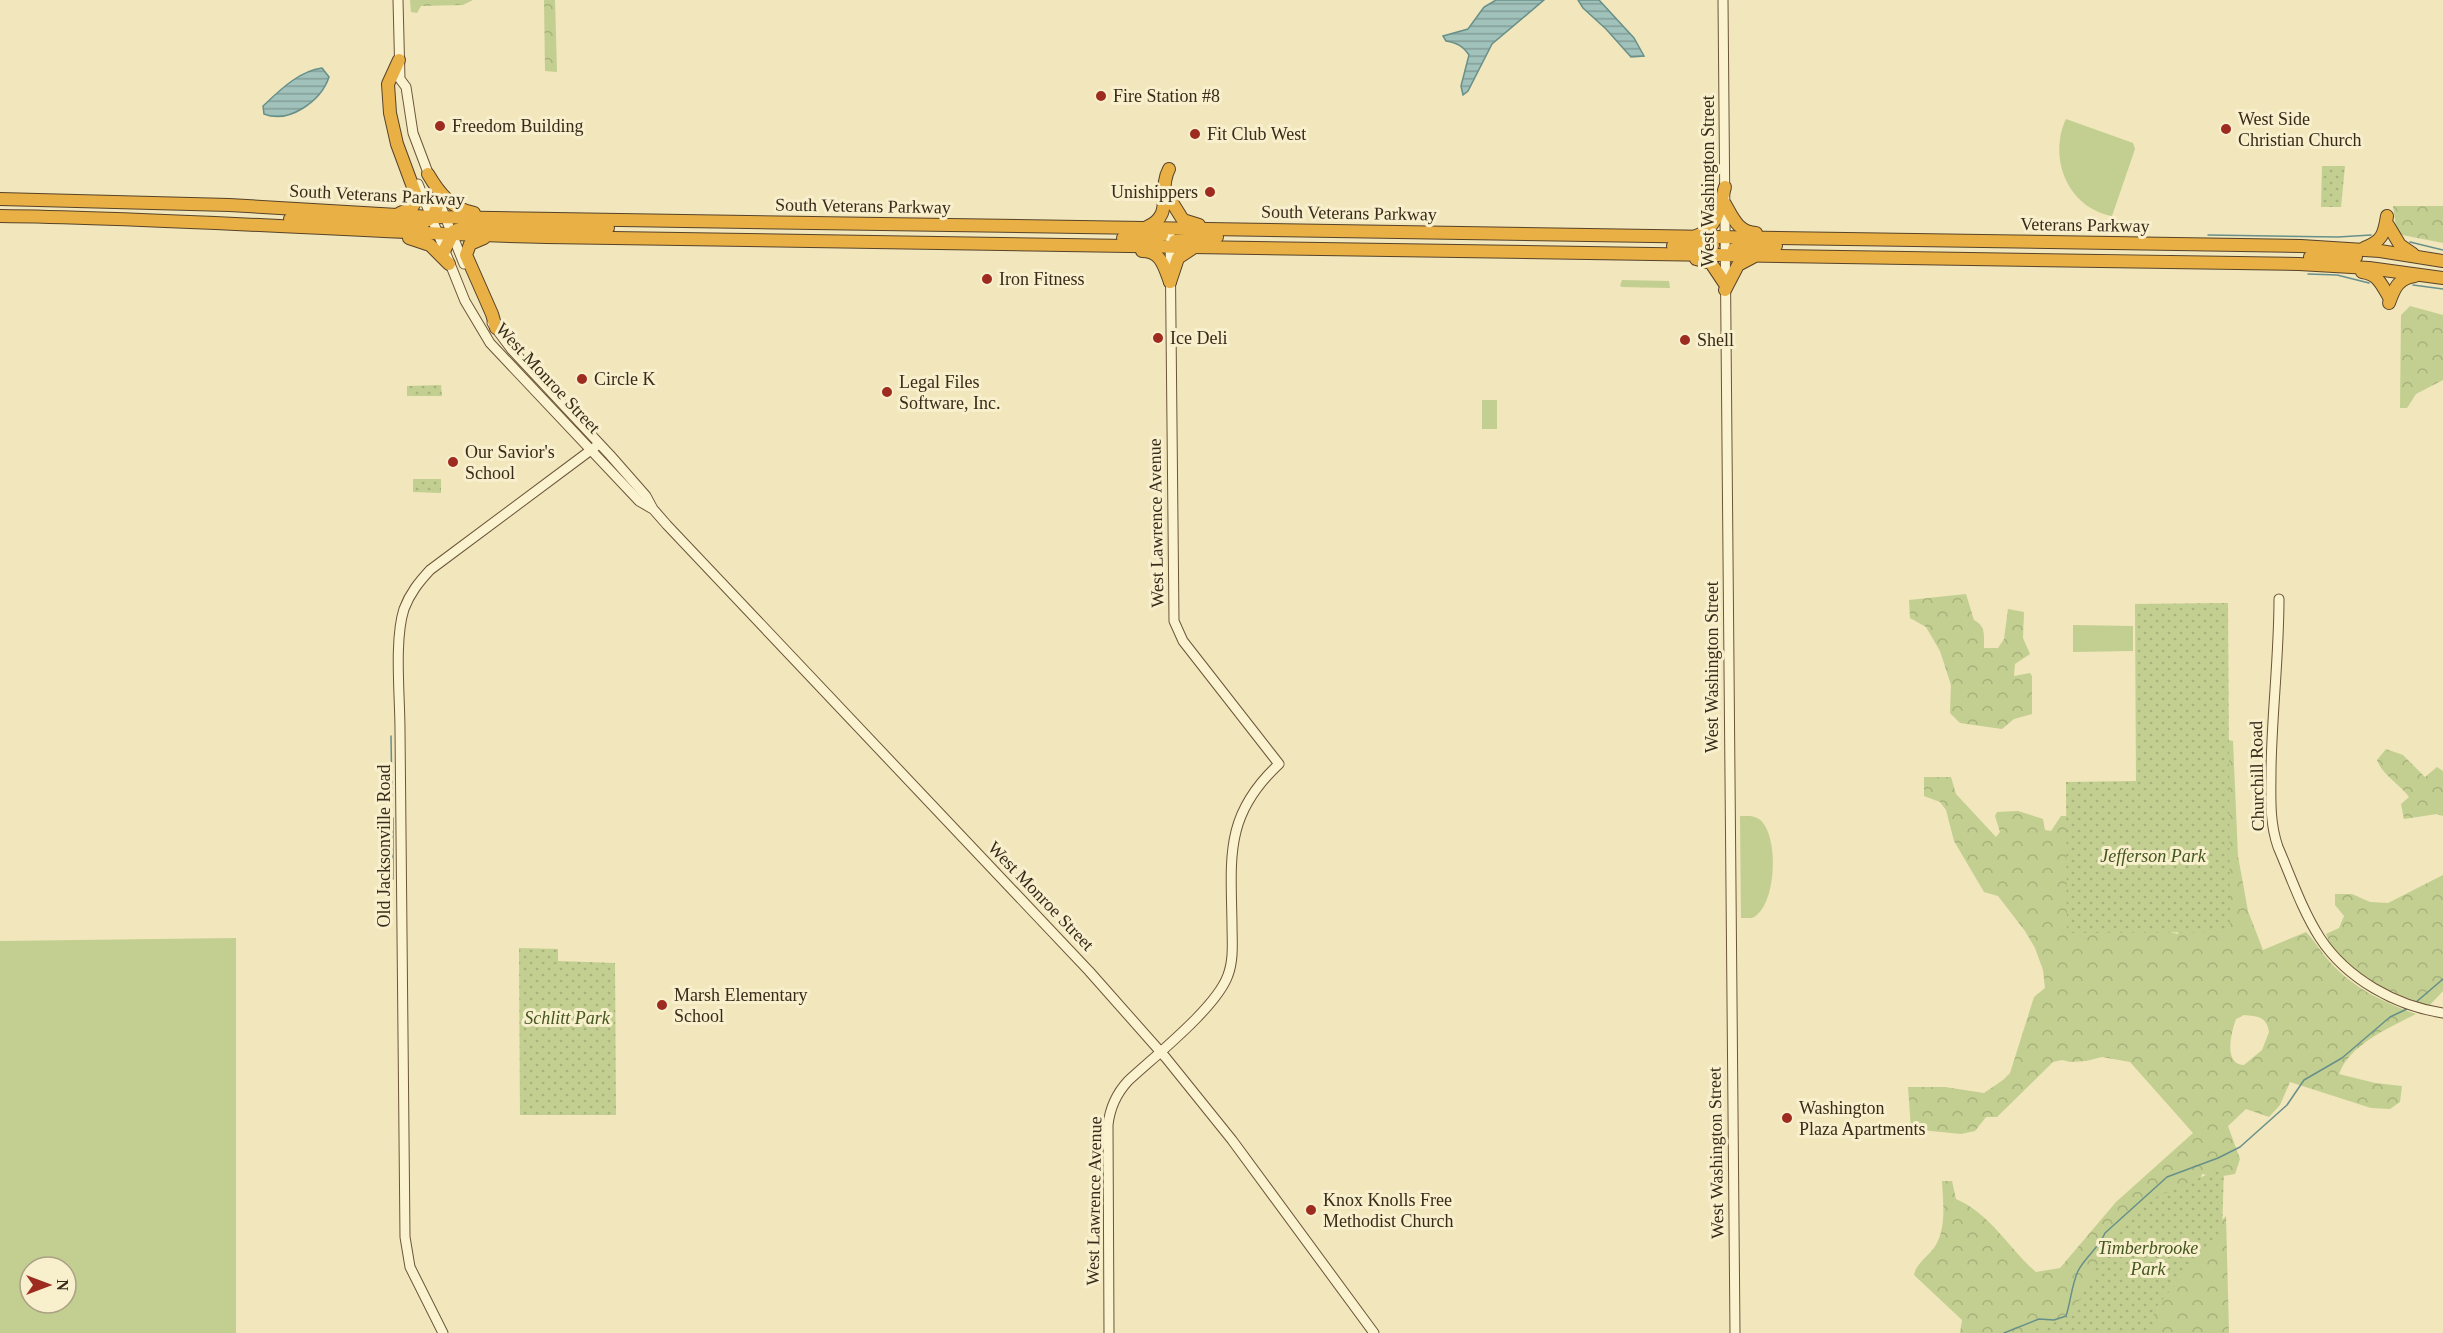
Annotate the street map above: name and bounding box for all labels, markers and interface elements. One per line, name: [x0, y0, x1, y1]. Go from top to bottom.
place label: Fire Station #8: [1113, 86, 1220, 106]
marker: Fire Station #8: [1094, 89, 1108, 103]
street label: West Washington Street: [1698, 95, 1718, 267]
place label: West Side Christian Church: [2238, 109, 2362, 150]
place label: Freedom Building: [452, 116, 584, 136]
marker: Freedom Building: [433, 119, 447, 133]
marker: West Side Christian Church: [2219, 122, 2233, 136]
place label: Fit Club West: [1207, 124, 1306, 144]
marker: Fit Club West: [1188, 127, 1202, 141]
street label: South Veterans Parkway: [289, 180, 465, 210]
place label: Unishippers: [1111, 182, 1198, 202]
marker: Unishippers: [1203, 185, 1217, 199]
street label: South Veterans Parkway: [775, 194, 951, 218]
street label: South Veterans Parkway: [1261, 201, 1437, 225]
street label: Veterans Parkway: [2020, 214, 2150, 236]
place label: Iron Fitness: [999, 269, 1085, 289]
marker: Iron Fitness: [980, 272, 994, 286]
street label: West Monroe Street: [492, 319, 604, 437]
place label: Ice Deli: [1170, 328, 1227, 348]
place label: Shell: [1697, 330, 1734, 350]
marker: Ice Deli: [1151, 331, 1165, 345]
marker: Shell: [1678, 333, 1692, 347]
place label: Circle K: [594, 369, 655, 389]
marker: Circle K: [575, 372, 589, 386]
place label: Legal Files Software, Inc.: [899, 372, 1000, 413]
marker: Legal Files Software, Inc.: [880, 385, 894, 399]
street label: West Lawrence Avenue: [1145, 438, 1167, 608]
place label: Our Savior's School: [465, 442, 555, 483]
marker: Our Savior's School: [446, 455, 460, 469]
street label: West Washington Street: [1702, 581, 1722, 753]
street label: Churchill Road: [2246, 721, 2268, 831]
street label: Old Jacksonville Road: [374, 765, 394, 927]
street label: West Monroe Street: [984, 837, 1098, 955]
park label: Jefferson Park: [2100, 846, 2207, 866]
place label: Marsh Elementary School: [674, 985, 807, 1026]
marker: Marsh Elementary School: [655, 998, 669, 1012]
park label: Schlitt Park: [524, 1008, 611, 1028]
street label: West Washington Street: [1705, 1067, 1727, 1239]
place label: Washington Plaza Apartments: [1799, 1098, 1925, 1139]
marker: Washington Plaza Apartments: [1780, 1111, 1794, 1125]
street label: West Lawrence Avenue: [1083, 1116, 1105, 1286]
place label: Knox Knolls Free Methodist Church: [1323, 1190, 1454, 1231]
marker: Knox Knolls Free Methodist Church: [1304, 1203, 1318, 1217]
park label: Timberbrooke Park: [2098, 1238, 2198, 1279]
north arrow: [18, 1255, 78, 1315]
text: N: [54, 1279, 71, 1291]

